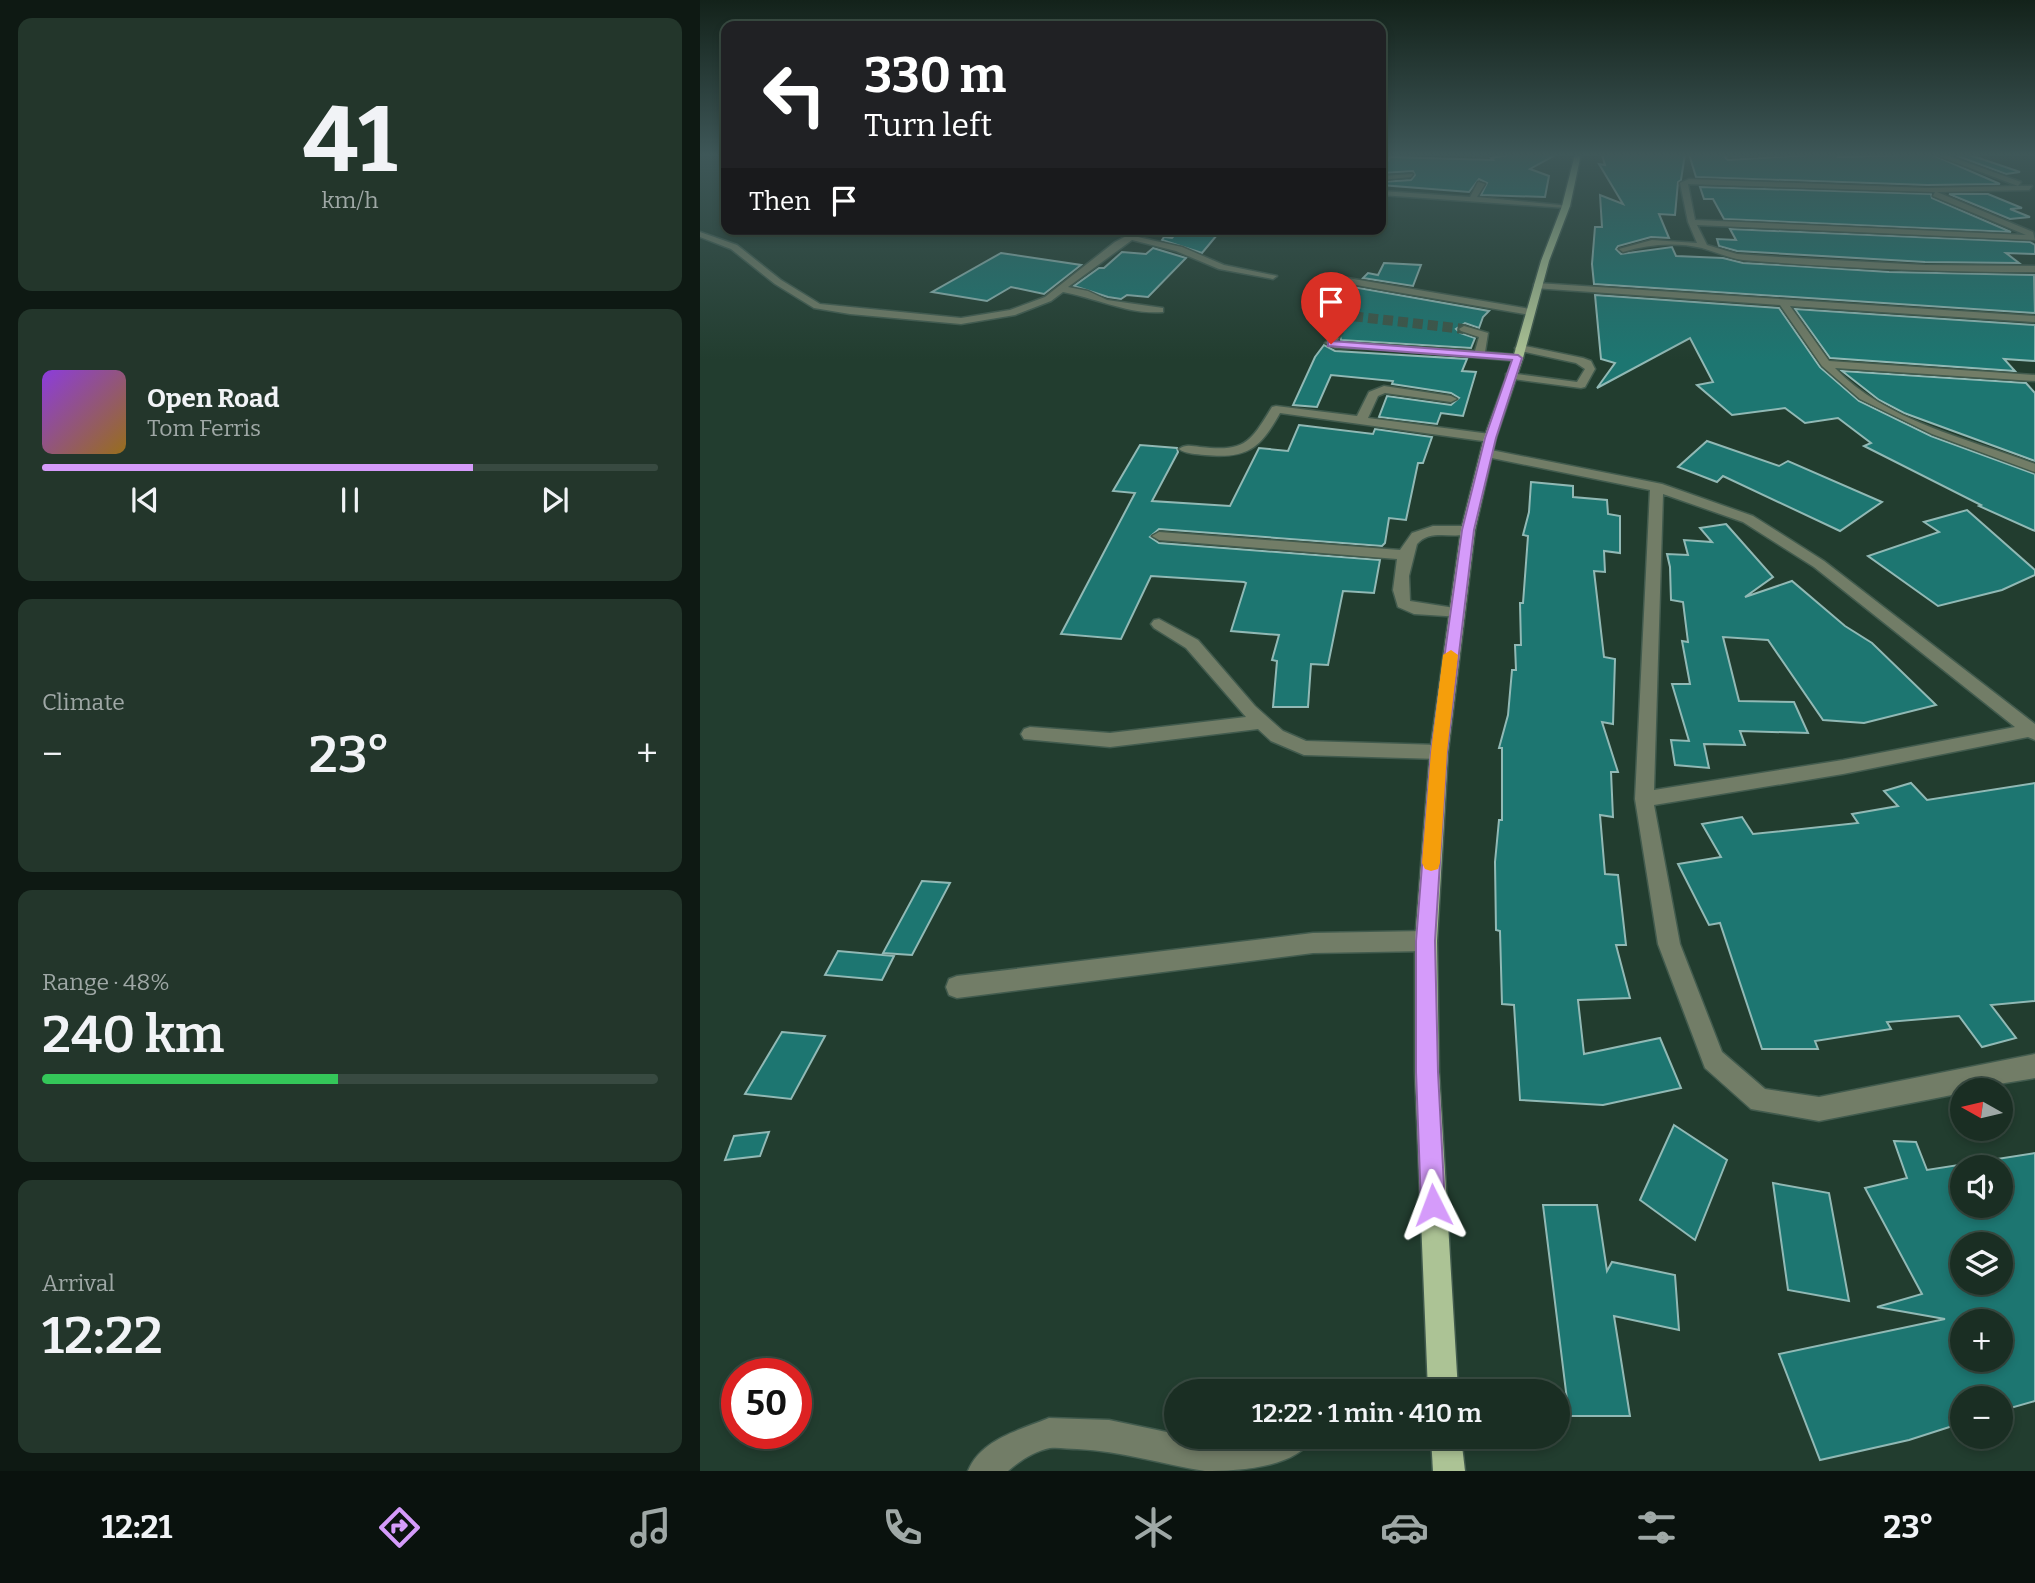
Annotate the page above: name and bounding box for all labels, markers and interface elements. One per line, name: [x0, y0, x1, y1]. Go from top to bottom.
text: 330 m: [864, 46, 1006, 105]
icon: left: [749, 49, 840, 140]
text: 41: [303, 86, 397, 195]
text: Turn left: [864, 106, 992, 144]
icon: arrive: [825, 182, 863, 220]
text: km/h: [322, 186, 378, 214]
text: Then: [749, 186, 811, 217]
pin: [1301, 272, 1361, 344]
icon: arrive: [1312, 283, 1350, 321]
text: Open Road: [147, 383, 279, 414]
text: Tom Ferris: [147, 414, 261, 442]
icon: previous: [126, 481, 164, 519]
icon: pause: [331, 481, 369, 519]
icon: next: [536, 481, 574, 519]
text: Climate: [42, 688, 125, 716]
text: 23°: [309, 723, 391, 786]
text: −: [42, 731, 63, 777]
text: +: [636, 731, 658, 777]
text: Range · 48%: [42, 968, 170, 996]
text: 240 km: [42, 1003, 224, 1066]
north arrow: [1950, 1078, 2012, 1141]
map controls: [1950, 1078, 2013, 1449]
button: sound: [1950, 1155, 2013, 1218]
position arrow: [1396, 1168, 1470, 1242]
button: layers: [1950, 1232, 2013, 1295]
text: Arrival: [42, 1269, 115, 1297]
text: 12:22: [42, 1304, 163, 1367]
button: +: [1950, 1309, 2013, 1372]
speed limit sign: 50: [721, 1358, 812, 1449]
button: −: [1950, 1386, 2013, 1449]
text: 12:22 · 1 min · 410 m: [1252, 1398, 1482, 1429]
icon: directions: [375, 1503, 424, 1552]
icon: music: [626, 1503, 675, 1552]
icon: phone: [878, 1503, 927, 1552]
icon: climate: [1129, 1503, 1178, 1552]
icon: car: [1380, 1503, 1429, 1552]
icon: filters: [1632, 1503, 1681, 1552]
text: 12:21: [101, 1508, 172, 1546]
text: 23°: [1883, 1508, 1934, 1546]

